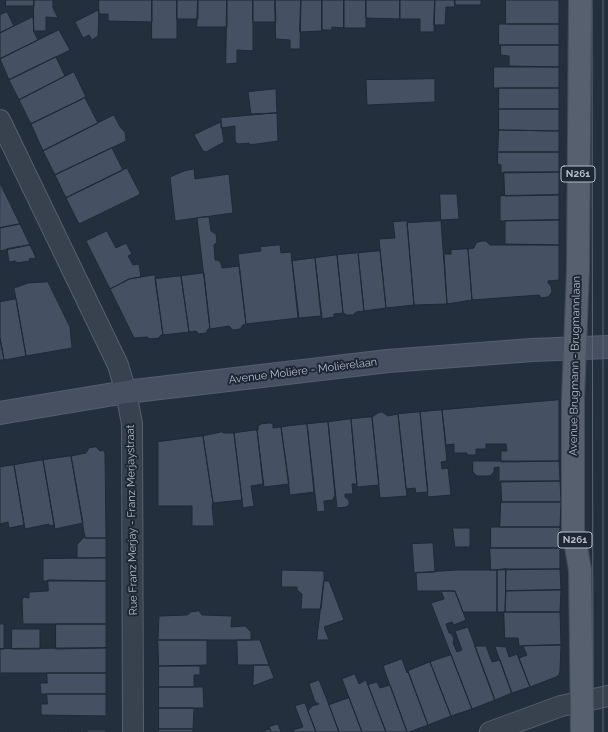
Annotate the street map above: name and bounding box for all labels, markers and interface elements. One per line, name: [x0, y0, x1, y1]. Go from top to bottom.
road number: N261: [561, 166, 595, 182]
street label: Avenue Brugmann - Brugmannlaan: [567, 276, 583, 456]
street label: Avenue Molière - Molièrelaan: [228, 355, 378, 387]
street label: Rue Franz Merjay - Franz Merjaystraat: [124, 425, 140, 615]
road number: N261: [558, 532, 592, 548]

